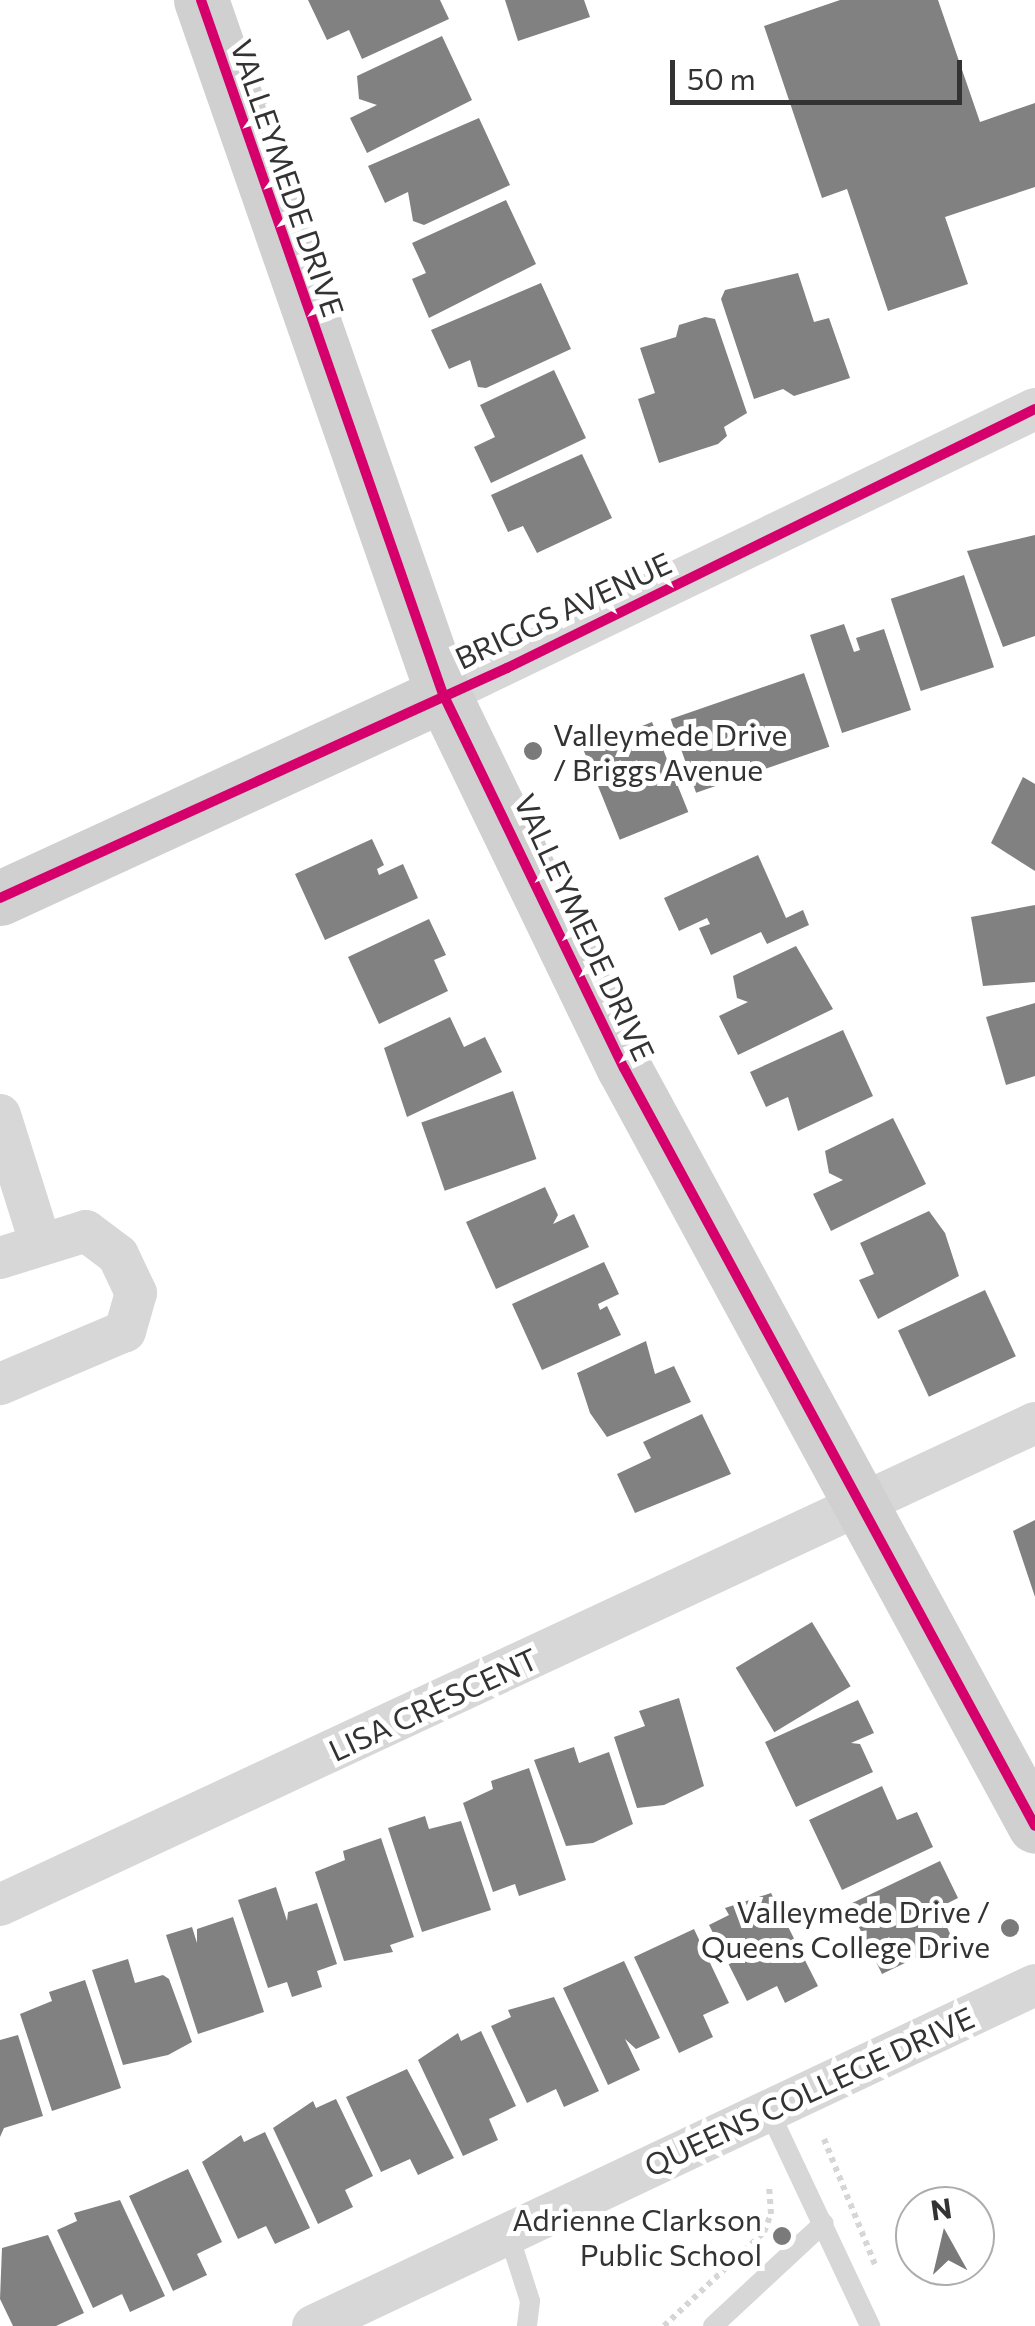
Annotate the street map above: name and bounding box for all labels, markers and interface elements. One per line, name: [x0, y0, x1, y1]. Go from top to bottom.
street label: VALLEYMEDE DRIVE: [224, 35, 352, 321]
scale bar: [675, 40, 968, 102]
text: 50 m: [687, 59, 756, 96]
street label: BRIGGS AVENUE: [449, 544, 677, 676]
place label: Valleymede Drive / Briggs Avenue: [553, 716, 787, 786]
marker: Valleymede Drive / Briggs Avenue: [522, 740, 544, 762]
street label: VALLEYMEDE DRIVE: [507, 788, 663, 1066]
street label: LISA CRESCENT: [323, 1640, 543, 1768]
place label: Valleymede Drive / Queens College Drive: [701, 1893, 990, 1964]
marker: Valleymede Drive / Queens College Drive: [999, 1917, 1021, 1939]
street label: QUEENS COLLEGE DRIVE: [638, 1999, 980, 2183]
north arrow: [895, 2186, 995, 2286]
text: N: [928, 2190, 954, 2227]
place label: Adrienne Clarkson Public School: [512, 2201, 762, 2272]
marker: Adrienne Clarkson Public School: [771, 2225, 793, 2247]

